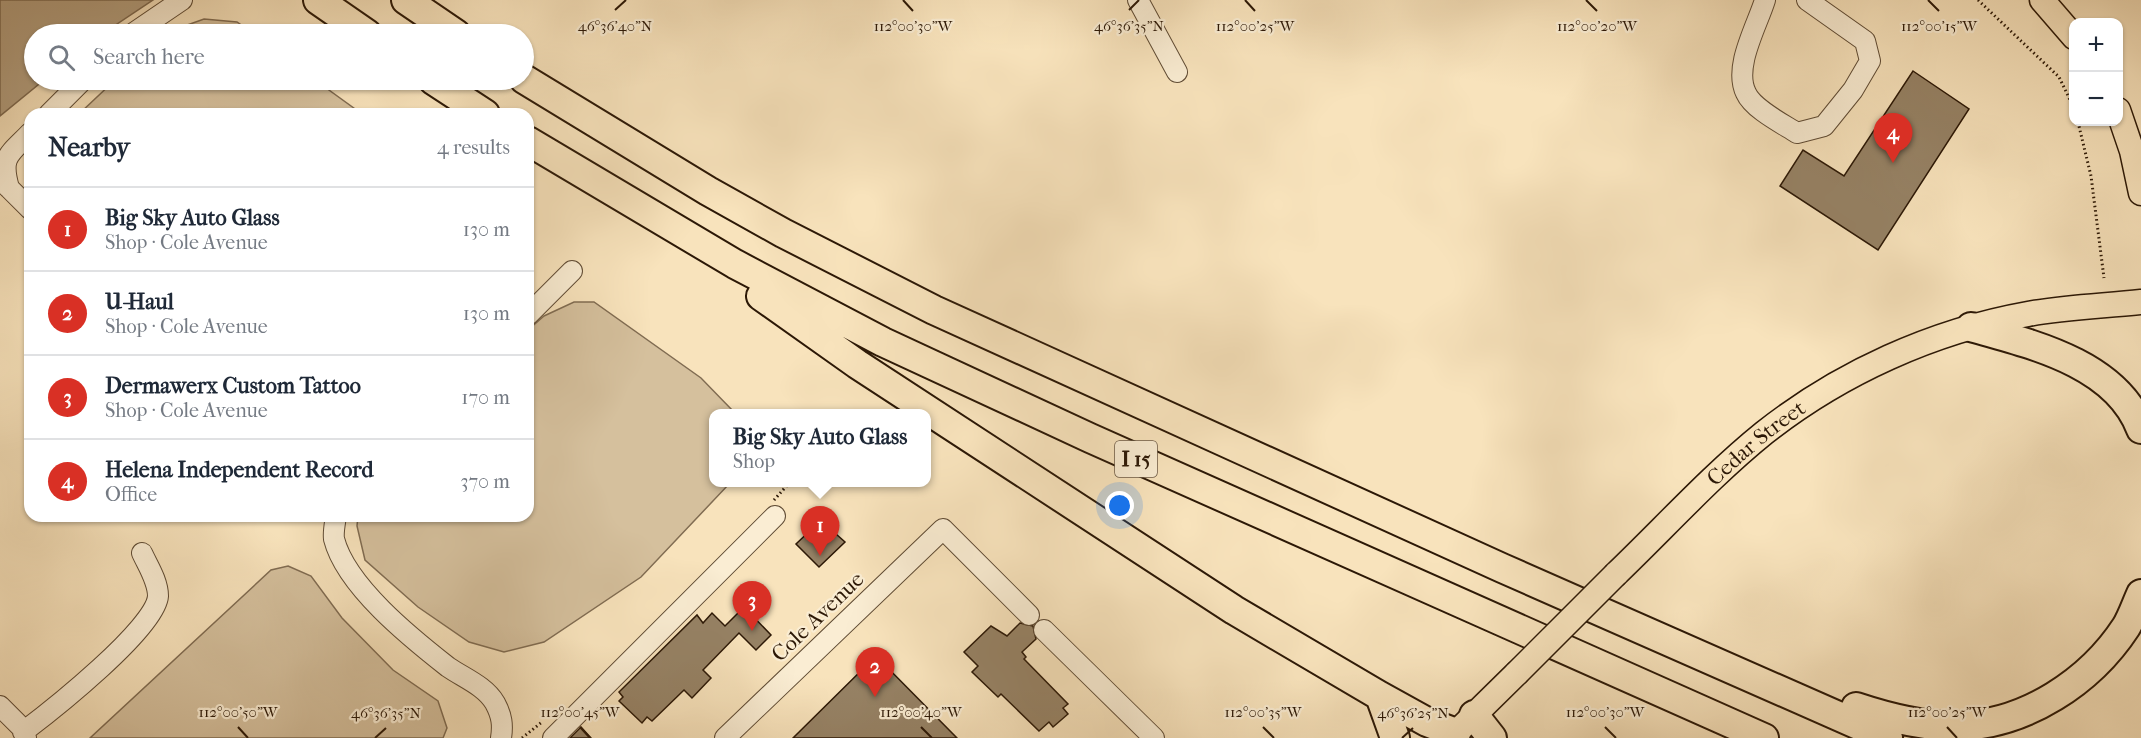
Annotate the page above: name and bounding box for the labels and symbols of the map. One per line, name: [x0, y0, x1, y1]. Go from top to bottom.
text: 46°36'40"N: [578, 17, 653, 35]
text: 112°00'30"W: [874, 17, 954, 35]
text: 46°36'35"N: [1094, 17, 1165, 35]
text: 112°00'25"W: [1216, 17, 1295, 35]
text: 112°00'20"W: [1557, 17, 1638, 35]
text: 112°00'15"W: [1901, 17, 1978, 35]
pin: 4: [1874, 114, 1912, 163]
street label: Cedar Street: [1702, 395, 1810, 491]
road number: I 15: [1115, 441, 1157, 477]
your location: [1105, 491, 1134, 520]
pin: 1: [800, 506, 840, 556]
street label: Cole Avenue: [766, 566, 869, 667]
pin: 3: [732, 582, 771, 631]
pin: 2: [856, 648, 894, 697]
text: 112°00'50"W: [199, 703, 279, 721]
text: 112°00'45"W: [540, 703, 621, 721]
text: 112°00'40"W: [880, 703, 963, 721]
text: 112°00'35"W: [1225, 703, 1303, 721]
text: 112°00'30"W: [1566, 703, 1646, 721]
text: 112°00'25"W: [1908, 703, 1987, 721]
text: 46°36'35"N: [351, 704, 422, 722]
text: 46°36'25"N: [1377, 704, 1449, 722]

